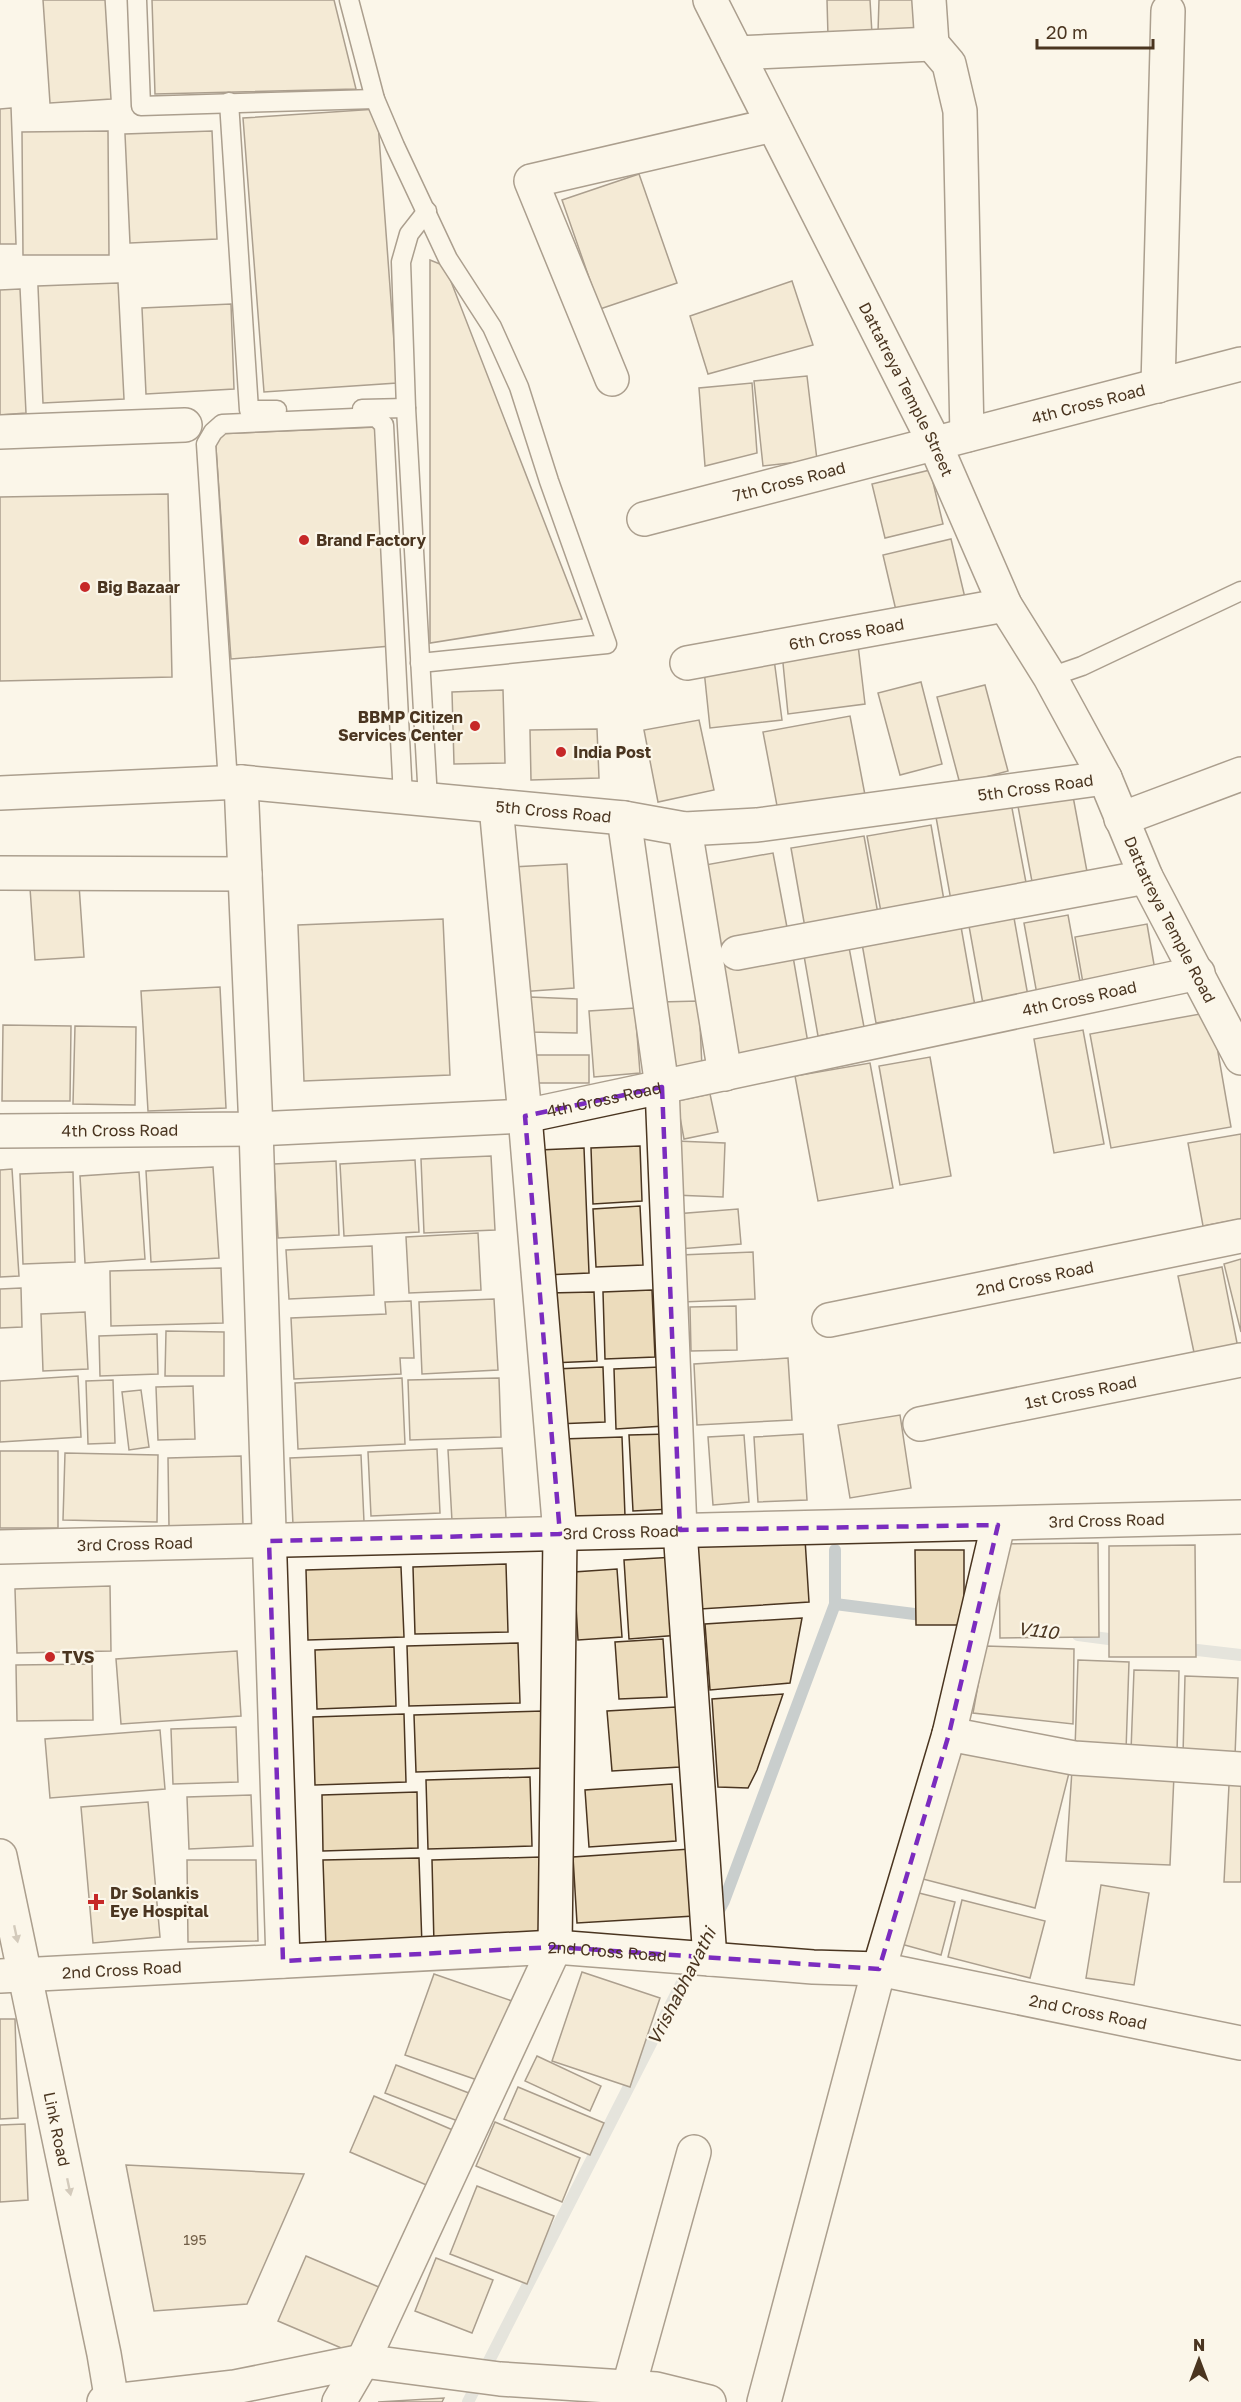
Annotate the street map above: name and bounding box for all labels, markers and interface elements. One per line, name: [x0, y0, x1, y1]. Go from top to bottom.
scale bar: [1037, 12, 1152, 50]
text: 20 m: [1046, 21, 1088, 43]
street label: Dattatreya Temple Street: [855, 299, 958, 479]
street label: 4th Cross Road: [1029, 379, 1147, 428]
street label: 7th Cross Road: [731, 457, 848, 506]
place label: Brand Factory: [316, 530, 426, 550]
marker: Brand Factory: [297, 533, 311, 547]
place label: Big Bazaar: [97, 577, 180, 597]
marker: Big Bazaar: [78, 580, 92, 594]
street label: 6th Cross Road: [787, 614, 906, 654]
place label: BBMP Citizen Services Center: [338, 707, 463, 745]
marker: BBMP Citizen Services Center: [468, 719, 482, 733]
place label: India Post: [573, 742, 651, 762]
marker: India Post: [554, 745, 568, 759]
street label: 5th Cross Road: [976, 770, 1094, 805]
street label: 5th Cross Road: [495, 796, 612, 827]
street label: Dattatreya Temple Road: [1120, 833, 1220, 1006]
street label: 4th Cross Road: [1020, 976, 1139, 1020]
street label: 4th Cross Road: [545, 1077, 663, 1121]
street label: 4th Cross Road: [61, 1120, 178, 1141]
street label: 2nd Cross Road: [974, 1256, 1095, 1300]
street label: 1st Cross Road: [1023, 1371, 1138, 1413]
street label: 3rd Cross Road: [1048, 1509, 1165, 1532]
street label: 3rd Cross Road: [563, 1521, 679, 1543]
street label: 3rd Cross Road: [77, 1532, 193, 1555]
water label: V110: [1016, 1617, 1061, 1644]
place label: TVS: [62, 1647, 95, 1667]
marker: TVS: [43, 1650, 57, 1664]
place label: Dr Solankis Eye Hospital: [110, 1883, 209, 1921]
marker: Dr Solankis Eye Hospital: [87, 1893, 105, 1911]
water label: Vrishabhavathi: [642, 1922, 721, 2048]
one-way arrow: [12, 1925, 21, 1944]
street label: 2nd Cross Road: [547, 1937, 668, 1966]
street label: 2nd Cross Road: [61, 1957, 182, 1983]
street label: 2nd Cross Road: [1027, 1990, 1149, 2034]
street label: Link Road: [40, 2090, 75, 2168]
one-way arrow: [65, 2177, 74, 2196]
house number: 195: [183, 2231, 207, 2248]
north arrow: [1169, 2330, 1229, 2390]
text: N: [1193, 2335, 1205, 2355]

